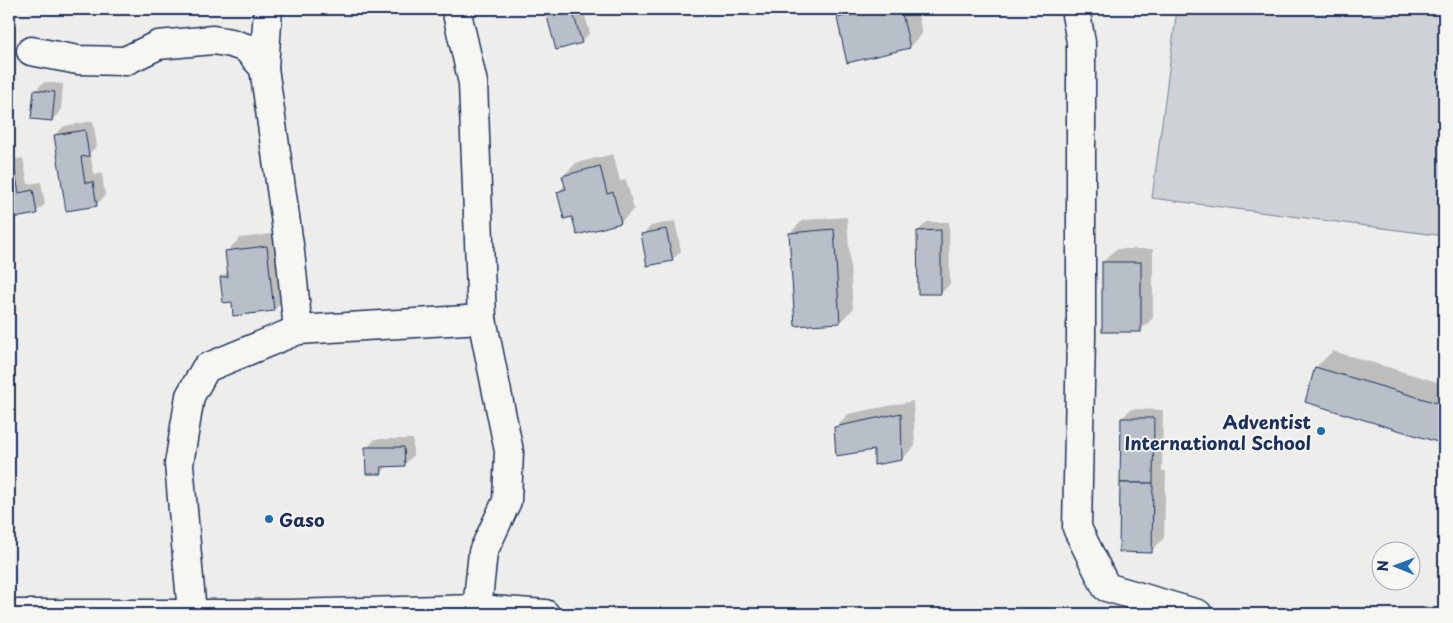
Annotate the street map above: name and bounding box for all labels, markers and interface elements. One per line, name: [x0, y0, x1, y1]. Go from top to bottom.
place label: Adventist International School: [1124, 408, 1312, 456]
marker: Adventist International School: [1315, 425, 1327, 437]
place label: Gaso: [279, 506, 325, 533]
marker: Gaso: [263, 513, 275, 525]
north arrow: [1370, 540, 1420, 590]
text: N: [1372, 560, 1393, 571]

